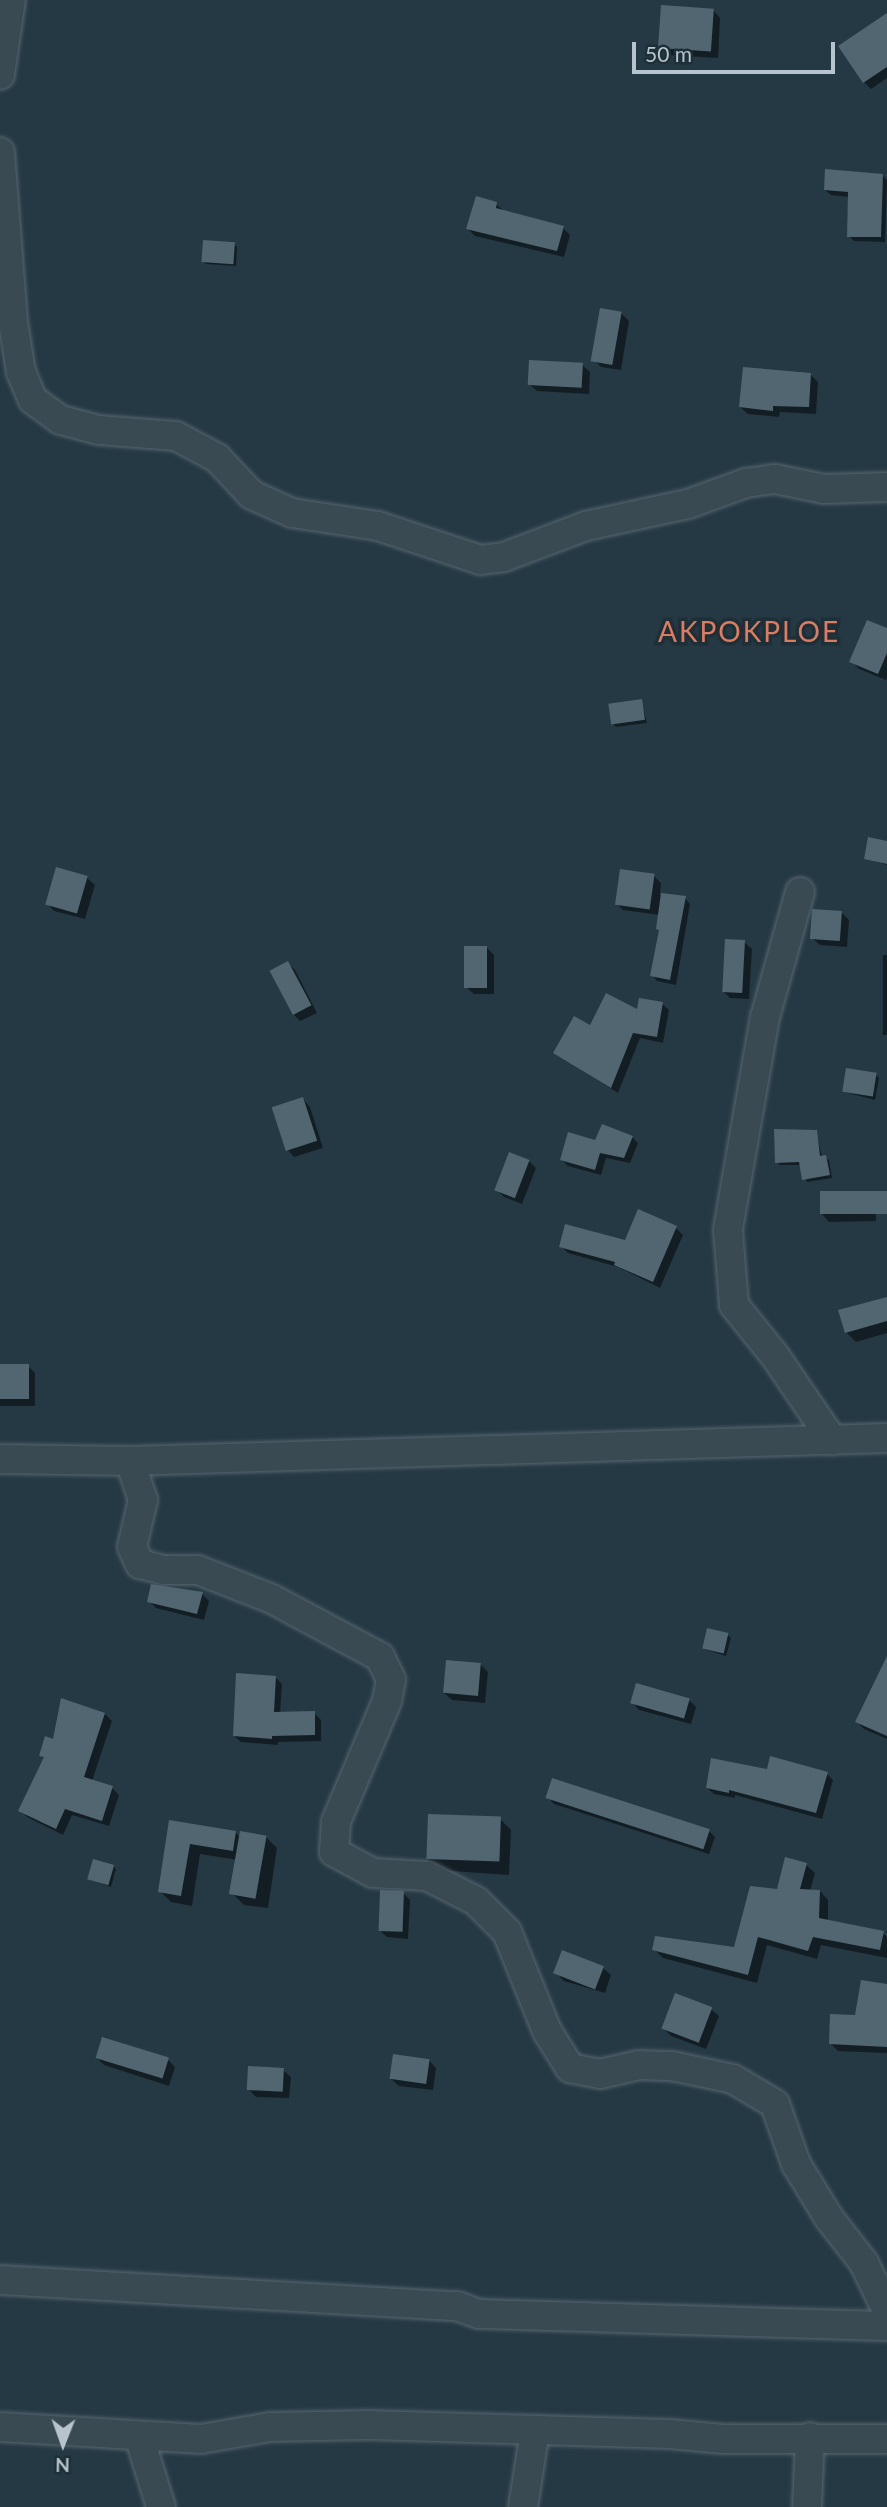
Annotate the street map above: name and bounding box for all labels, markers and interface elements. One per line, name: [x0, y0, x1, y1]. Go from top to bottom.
scale bar: [635, 28, 838, 72]
text: 50 m: [645, 41, 692, 66]
district label: AKPOKPLOE: [659, 614, 839, 648]
north arrow: [28, 2409, 98, 2479]
text: N: [55, 2454, 70, 2477]

